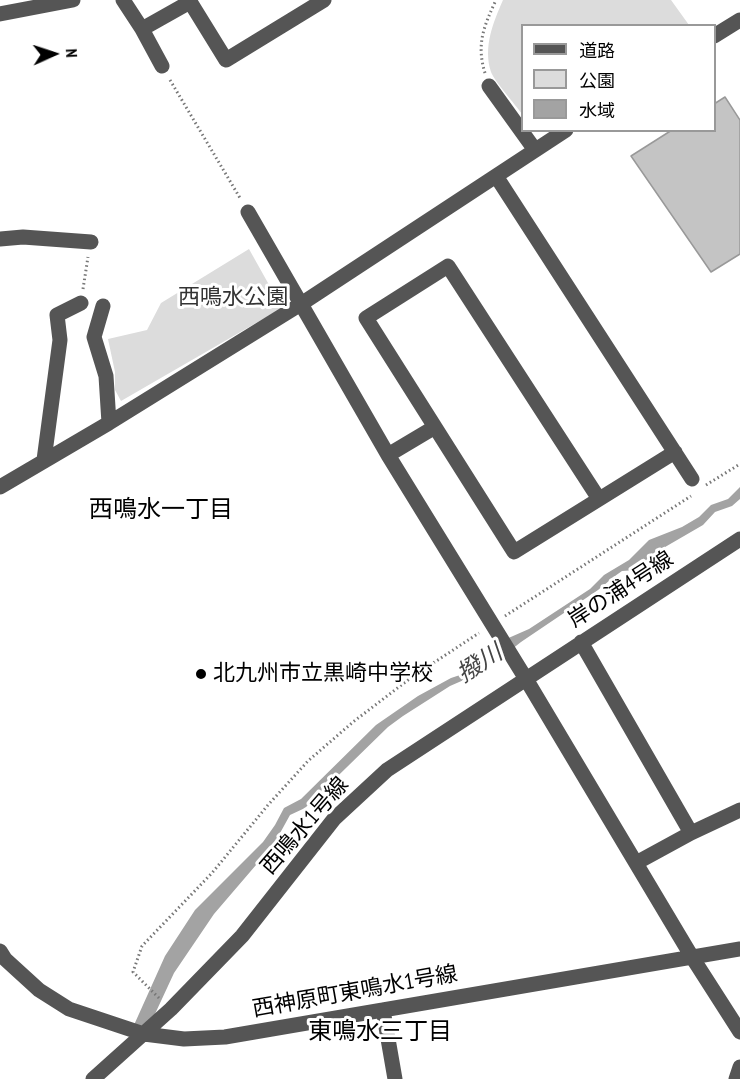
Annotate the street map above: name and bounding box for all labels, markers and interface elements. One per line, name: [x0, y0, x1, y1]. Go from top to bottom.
north arrow: [24, 24, 84, 84]
legend: [521, 24, 716, 132]
text: 道路: [579, 39, 615, 62]
text: N: [62, 48, 82, 58]
text: 公園: [579, 69, 615, 92]
text: 水域: [579, 99, 615, 122]
park label: 西鳴水公園: [178, 285, 288, 311]
district label: 西鳴水一丁目: [89, 496, 233, 524]
street label: 岸の浦4号線: [564, 546, 678, 634]
water label: 撥川: [452, 639, 508, 689]
place label: 北九州市立黒崎中学校: [213, 661, 433, 687]
marker: 北九州市立黒崎中学校: [194, 667, 208, 681]
street label: 西鳴水1号線: [256, 772, 354, 880]
street label: 西神原町東鳴水1号線: [250, 961, 460, 1023]
district label: 東鳴水三丁目: [308, 1018, 452, 1046]

